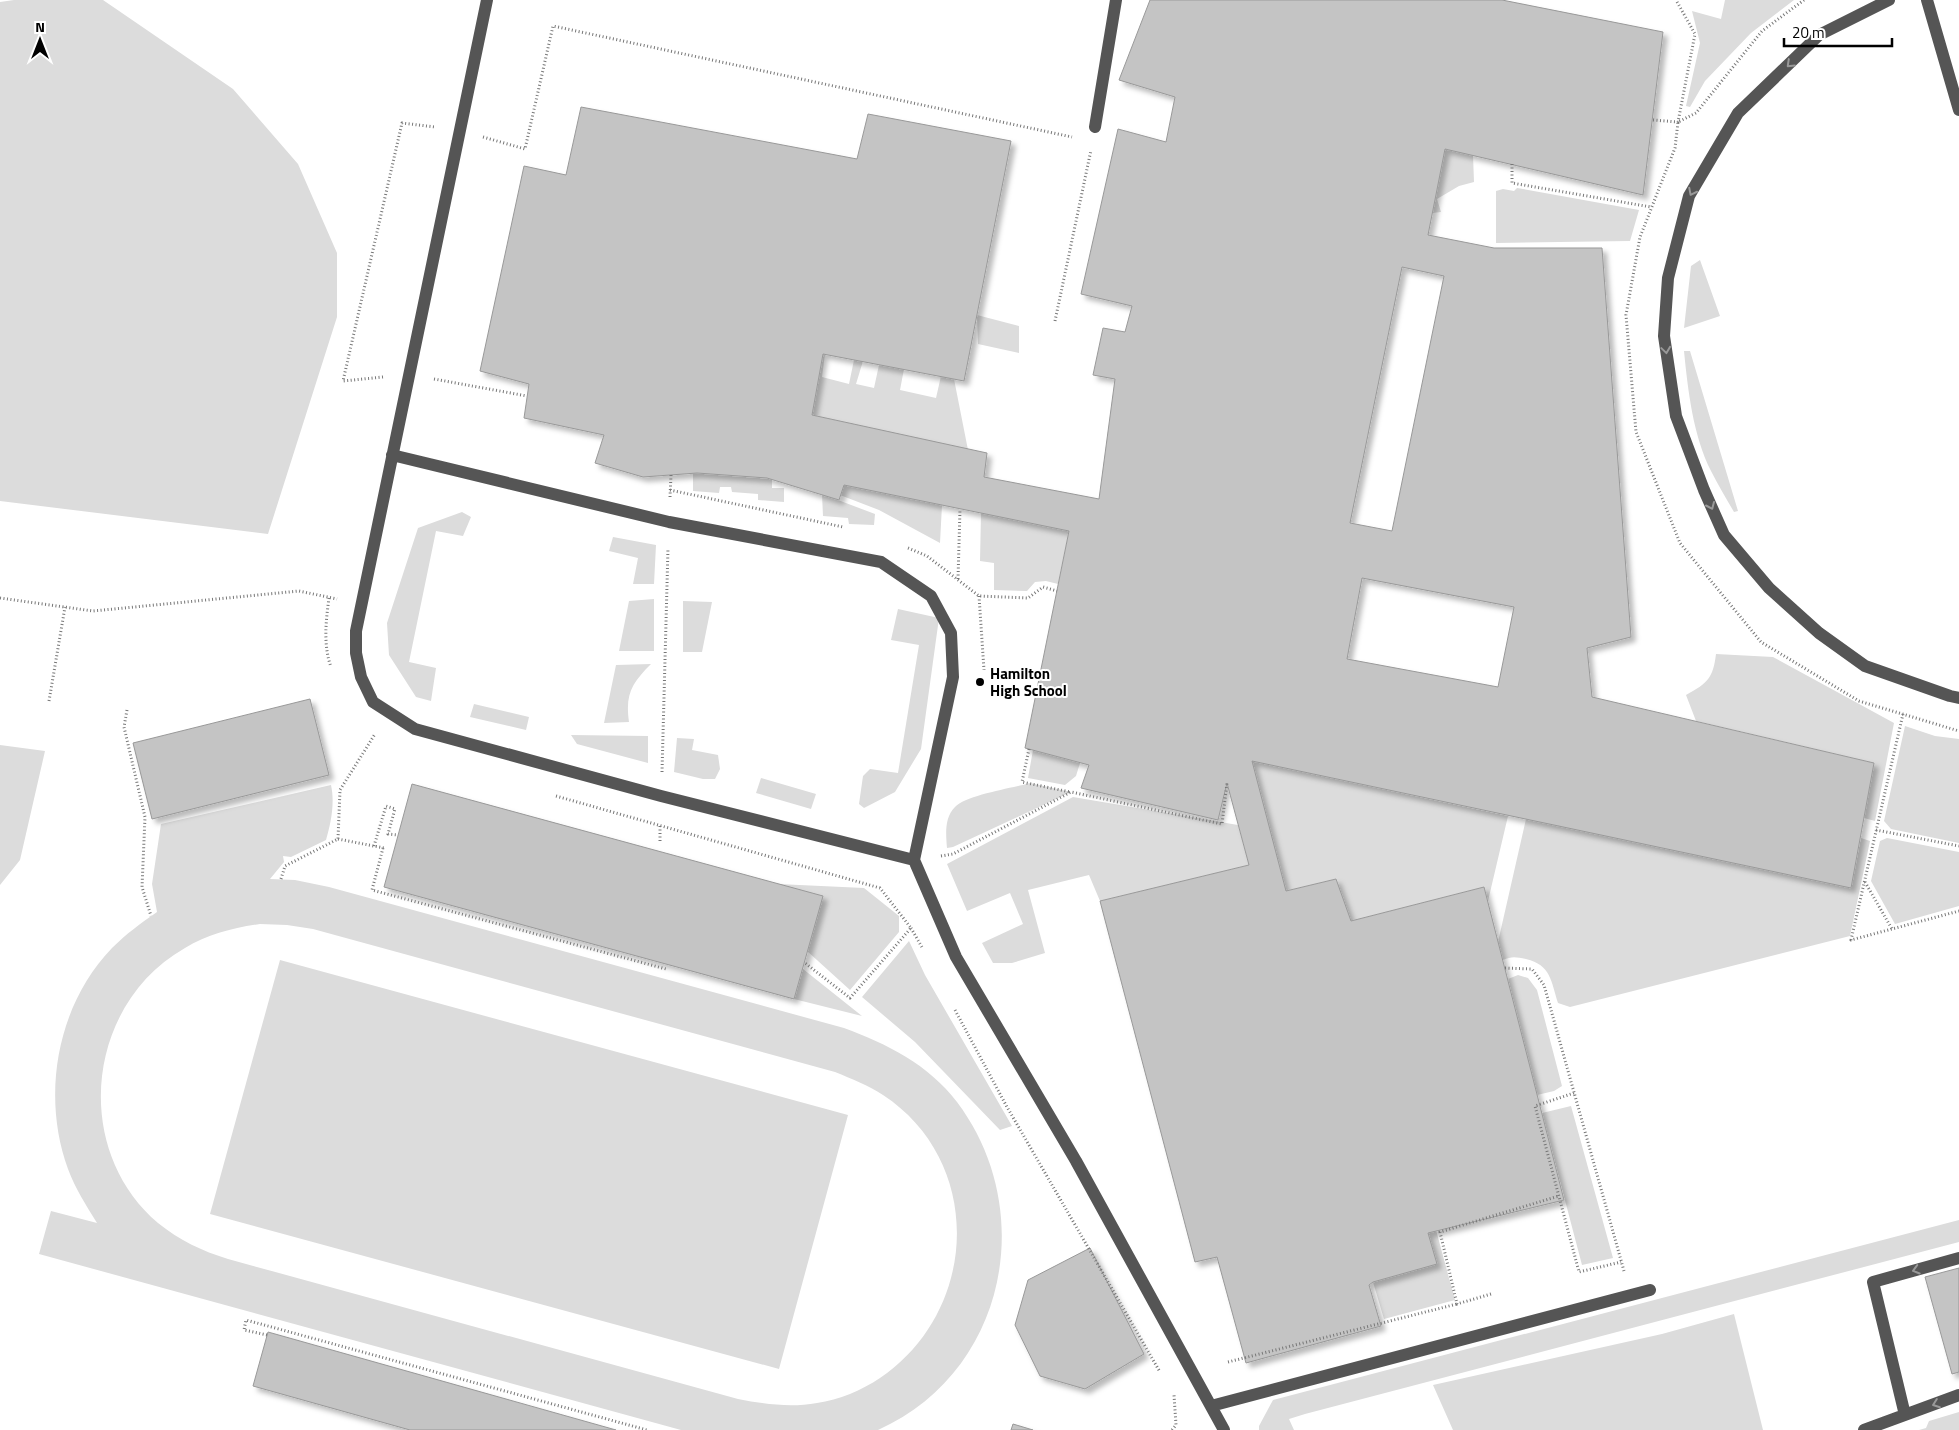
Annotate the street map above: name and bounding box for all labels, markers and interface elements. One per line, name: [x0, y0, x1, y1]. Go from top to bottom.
north arrow: [15, 15, 65, 65]
scale bar: [1784, 15, 1892, 47]
text: N: [35, 16, 45, 37]
text: 20 m: [1792, 21, 1825, 44]
one-way arrow: [1786, 58, 1795, 67]
one-way arrow: [1688, 186, 1698, 195]
one-way arrow: [1661, 346, 1671, 355]
one-way arrow: [1704, 501, 1715, 510]
place label: Hamilton High School: [990, 662, 1067, 702]
marker: Hamilton High School: [974, 676, 986, 688]
one-way arrow: [1912, 1265, 1920, 1275]
one-way arrow: [1932, 1398, 1940, 1408]

